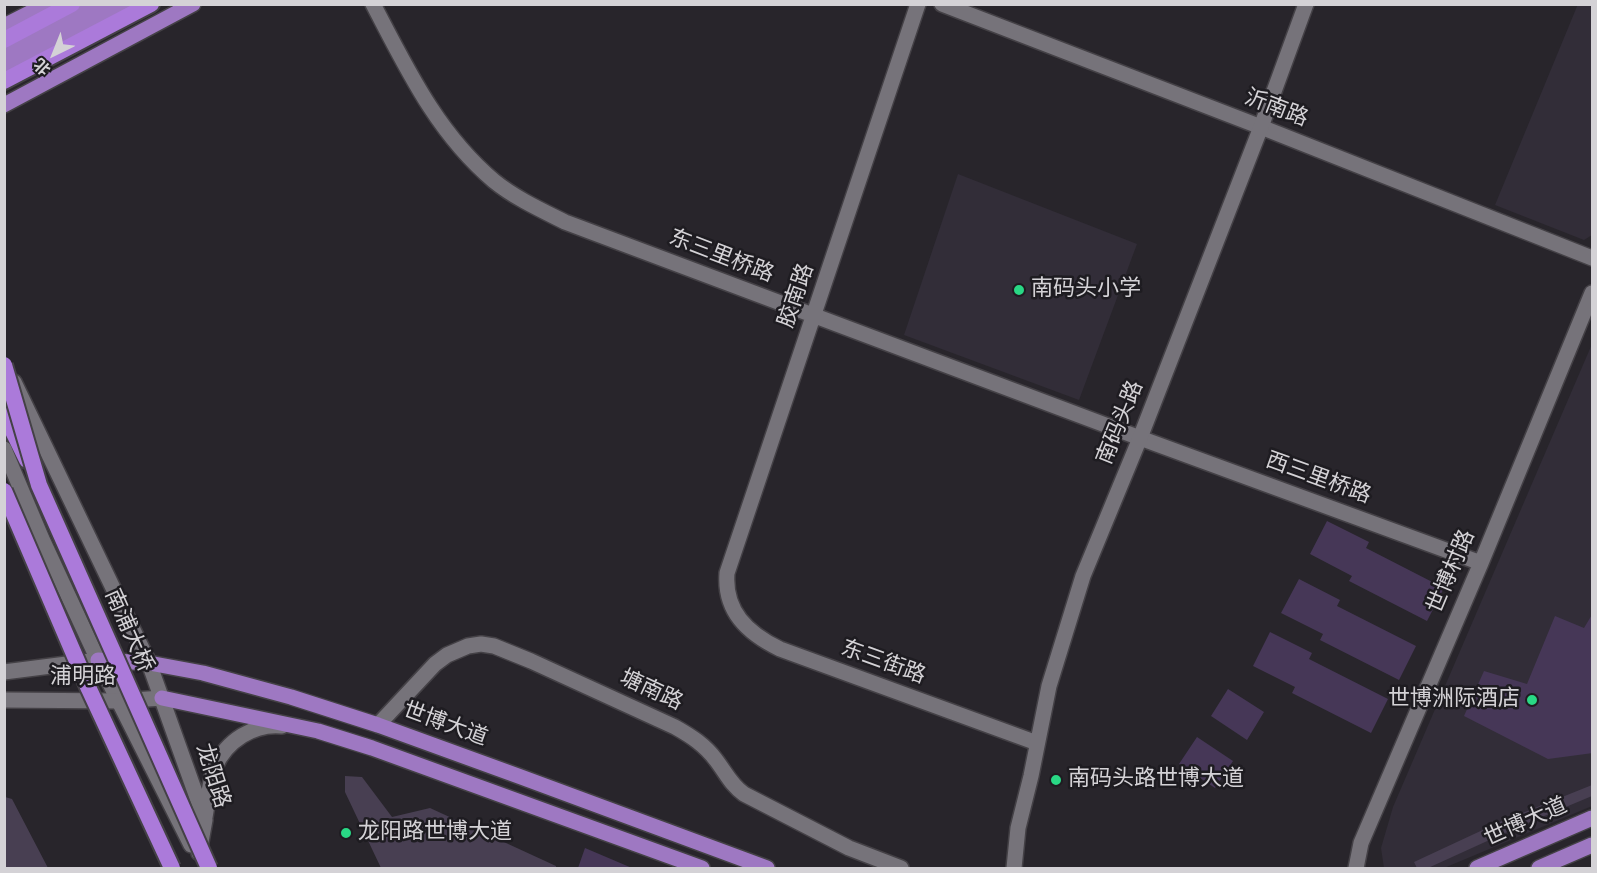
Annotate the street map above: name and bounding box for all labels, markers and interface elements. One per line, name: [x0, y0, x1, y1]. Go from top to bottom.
north arrow: [24, 24, 84, 84]
text: 北: [28, 53, 56, 81]
street label: 沂南路: [1240, 85, 1312, 133]
street label: 东三里桥路: [665, 225, 777, 289]
street label: 胶南路: [774, 261, 820, 331]
place label: 南码头小学: [1031, 277, 1141, 303]
marker: 南码头小学: [1012, 283, 1026, 297]
street label: 南码头路: [1092, 377, 1150, 469]
street label: 西三里桥路: [1262, 448, 1374, 510]
street label: 世博村路: [1423, 526, 1481, 618]
street label: 南浦大桥: [98, 585, 158, 677]
street label: 东三街路: [837, 636, 929, 690]
street label: 浦明路: [50, 665, 116, 691]
street label: 塘南路: [616, 665, 686, 717]
place label: 世博洲际酒店: [1388, 687, 1520, 713]
marker: 世博洲际酒店: [1525, 693, 1539, 707]
street label: 世博大道: [399, 698, 491, 752]
street label: 龙阳路: [189, 741, 235, 811]
place label: 南码头路世博大道: [1068, 767, 1244, 793]
marker: 南码头路世博大道: [1049, 773, 1063, 787]
street label: 世博大道: [1480, 793, 1572, 853]
place label: 龙阳路世博大道: [358, 820, 512, 846]
marker: 龙阳路世博大道: [339, 826, 353, 840]

